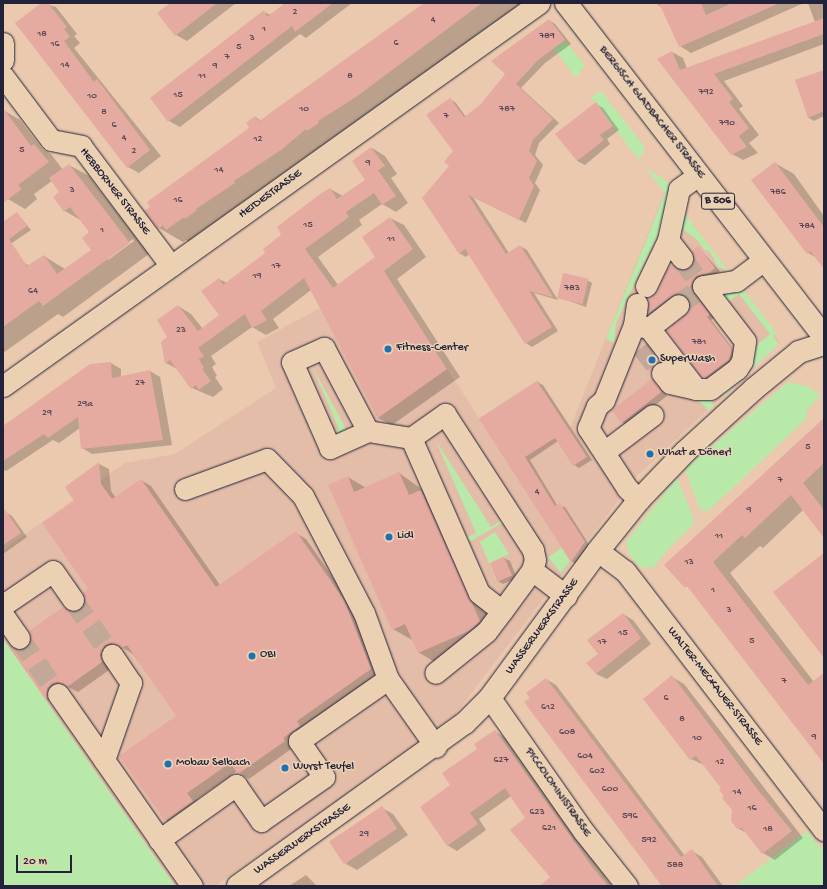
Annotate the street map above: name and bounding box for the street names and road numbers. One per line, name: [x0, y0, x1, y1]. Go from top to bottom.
street label: BERGISCH GLADBACHER STRASSE: [595, 44, 707, 182]
street label: HEBBORNER STRASSE: [75, 146, 153, 238]
street label: HEIDESTRASSE: [237, 167, 305, 223]
road number: B 506: [701, 192, 735, 210]
street label: WASSERWERKSTRASSE: [503, 576, 583, 678]
street label: WALTER-MECKAUER-STRASSE: [663, 625, 765, 749]
street label: PICCOLOMINISTRASSE: [521, 746, 593, 840]
street label: WASSERWERKSTRASSE: [252, 801, 354, 879]

